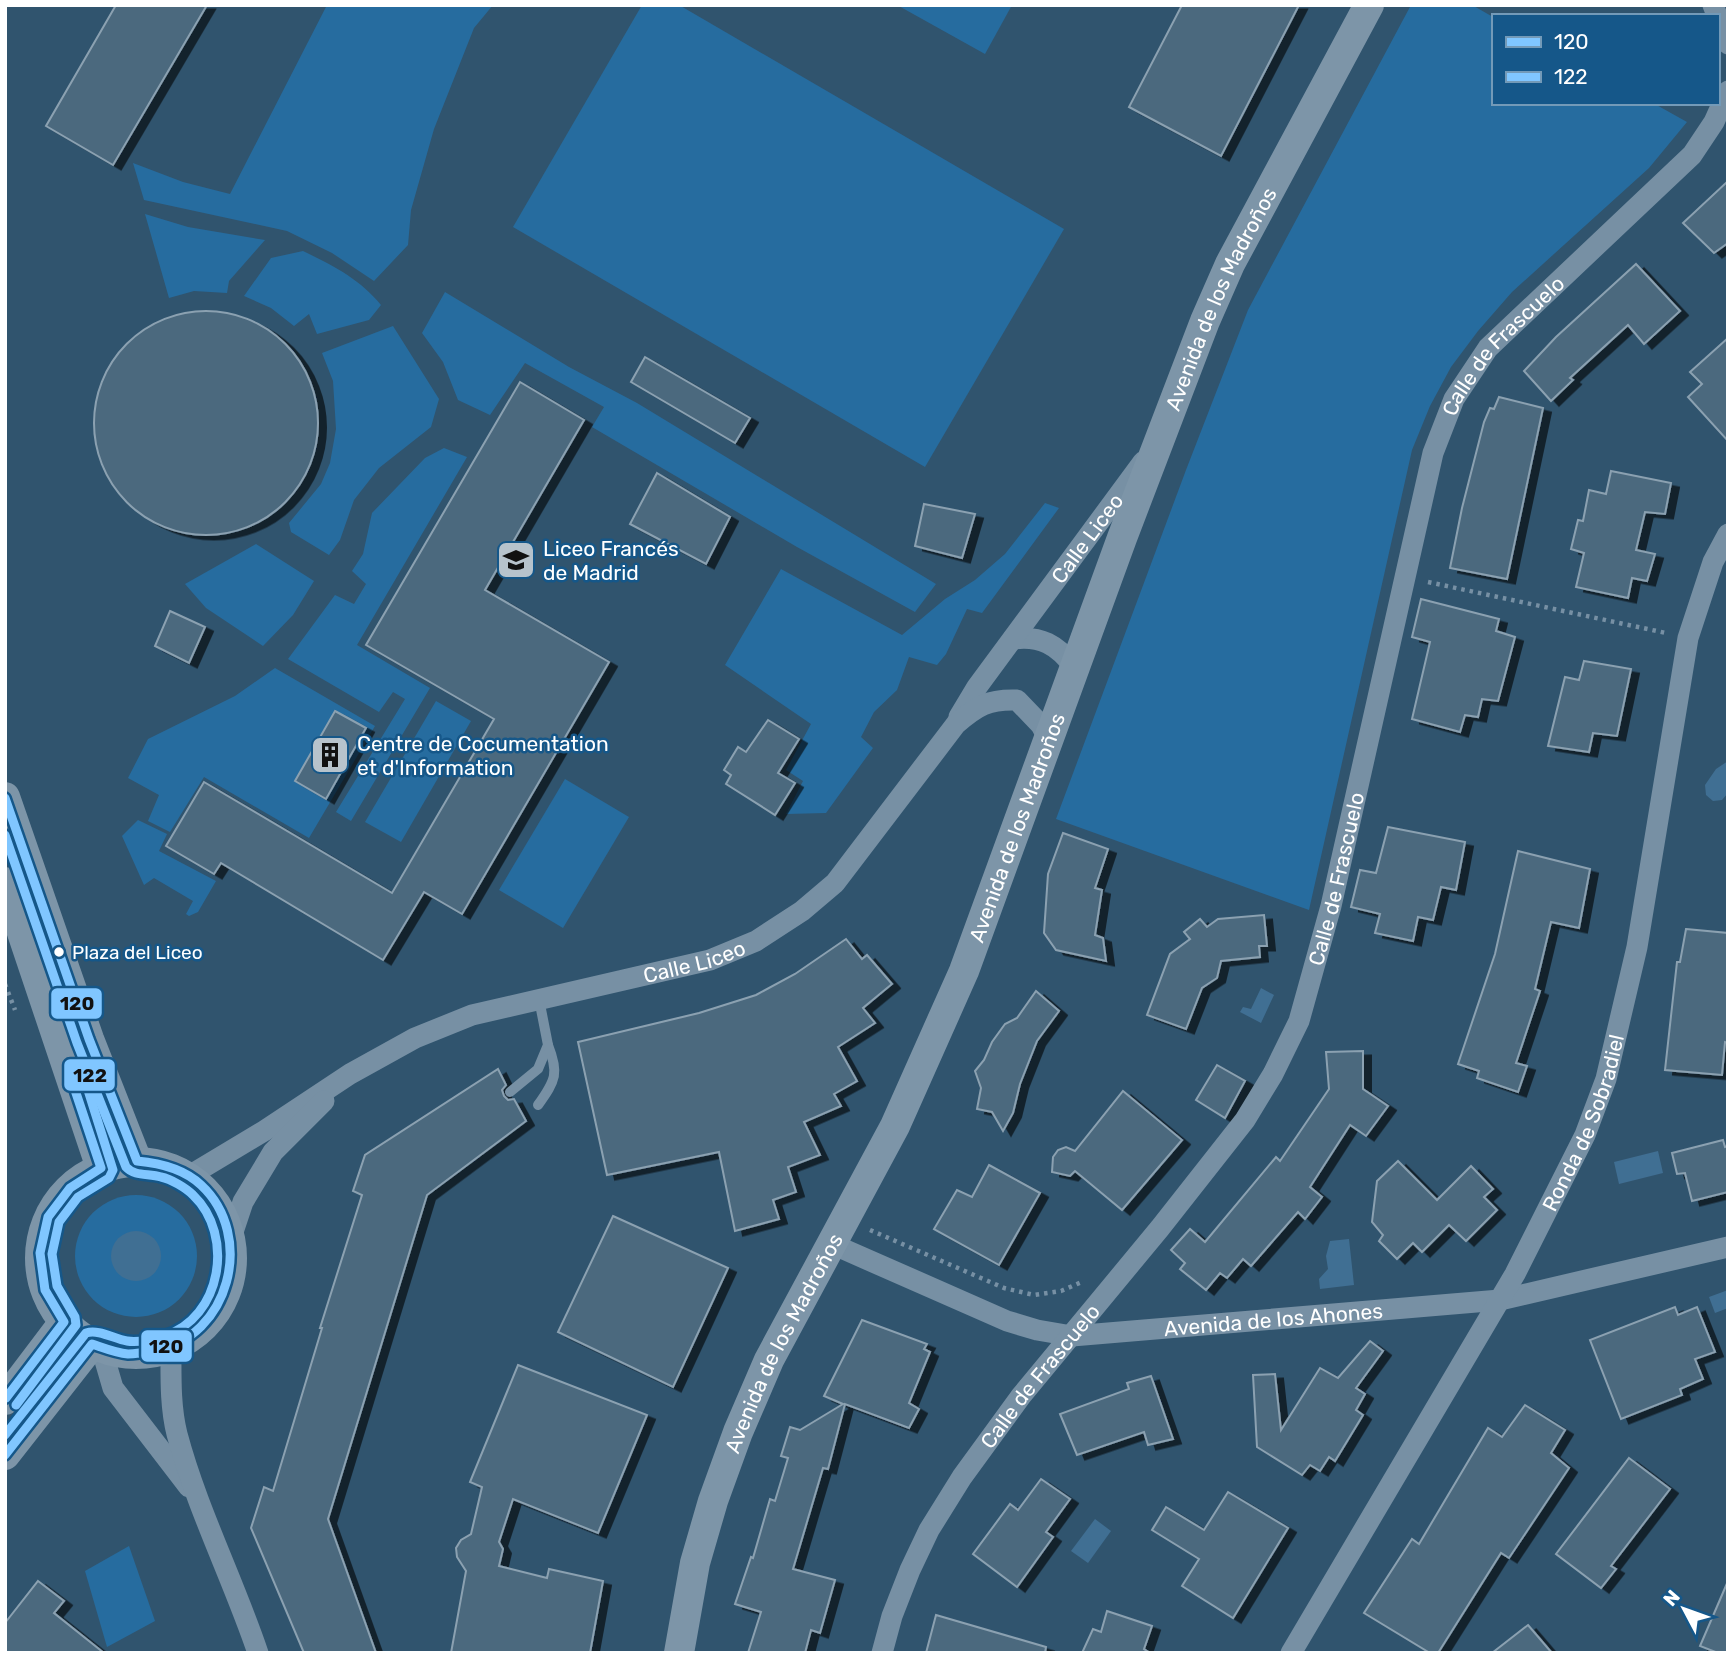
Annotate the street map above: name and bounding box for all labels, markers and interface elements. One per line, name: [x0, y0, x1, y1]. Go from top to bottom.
legend: [1492, 14, 1719, 105]
text: 120: [1554, 29, 1589, 54]
text: 122: [1554, 64, 1588, 89]
street label: Avenida de los Madroños: [1160, 183, 1281, 414]
street label: Calle de Frascuelo: [1436, 270, 1569, 419]
street label: Calle Liceo: [1046, 488, 1128, 588]
place label: Liceo Francés de Madrid: [543, 536, 679, 585]
school or university icon: Liceo Francés de Madrid: [495, 539, 537, 581]
street label: Avenida de los Madroños: [963, 709, 1070, 945]
place label: Centre de Cocumentation et d'Information: [357, 731, 609, 780]
building icon: Centre de Cocumentation et d'Information: [309, 734, 351, 776]
street label: Calle de Frascuelo: [1303, 790, 1369, 968]
street label: Calle Liceo: [641, 934, 749, 988]
place label: Plaza del Liceo: [72, 941, 203, 964]
marker: Plaza del Liceo: [52, 945, 66, 959]
line badge: 120: [50, 987, 103, 1020]
text: 120: [60, 992, 94, 1015]
street label: Ronda de Sobradiel: [1536, 1032, 1629, 1215]
line badge: 122: [63, 1058, 116, 1092]
text: 122: [73, 1064, 107, 1087]
street label: Avenida de los Madroños: [719, 1229, 847, 1456]
street label: Avenida de los Ahones: [1163, 1297, 1384, 1341]
street label: Calle de Frascuelo: [975, 1299, 1105, 1453]
line badge: 120: [140, 1329, 193, 1363]
text: 120: [149, 1335, 183, 1358]
north arrow: [1649, 1574, 1719, 1644]
text: N: [1658, 1585, 1685, 1611]

